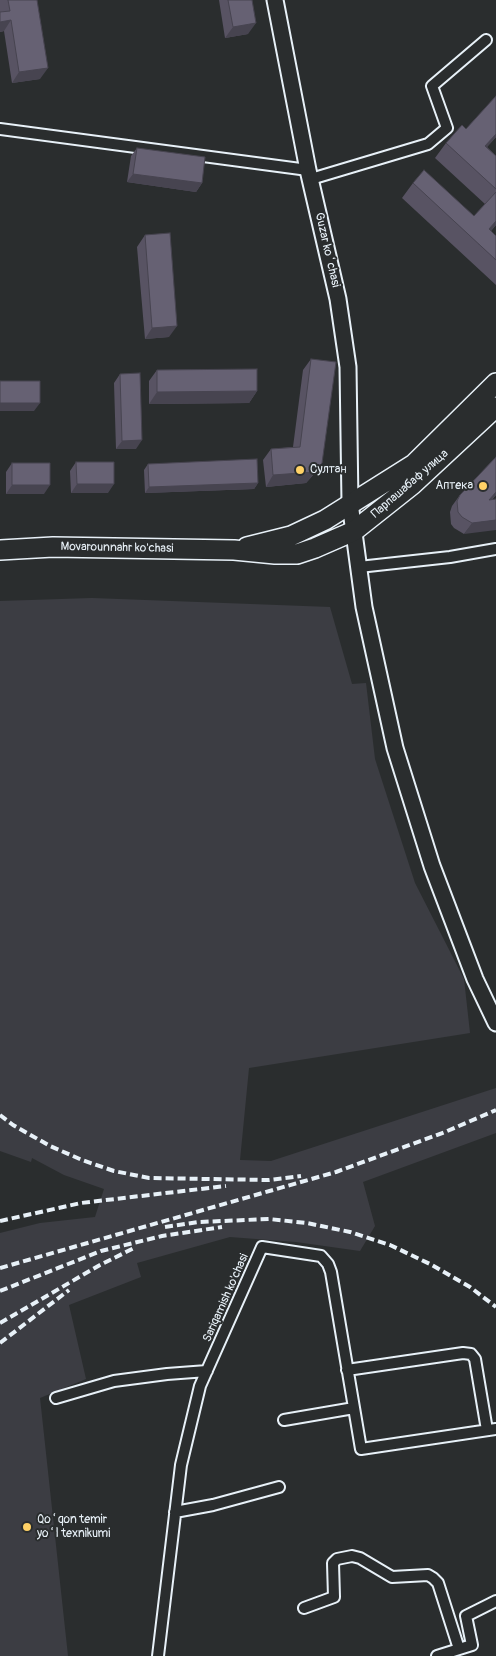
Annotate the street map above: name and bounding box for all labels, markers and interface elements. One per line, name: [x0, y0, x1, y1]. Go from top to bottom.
street label: Guzar koʻchasi: [311, 211, 343, 289]
street label: Парпашабаф улица: [369, 447, 451, 521]
place label: Султан: [310, 463, 346, 477]
marker: Султан: [294, 464, 306, 476]
place label: Аптека: [435, 479, 473, 493]
marker: Аптека: [477, 480, 489, 492]
street label: Movarounnahr ko'chasi: [60, 540, 174, 556]
street label: Sariqamish ko'chasi: [200, 1252, 252, 1344]
place label: Qoʻqon temir yoʻl texnikumi: [37, 1513, 110, 1541]
marker: Qoʻqon temir yoʻl texnikumi: [21, 1521, 33, 1533]

